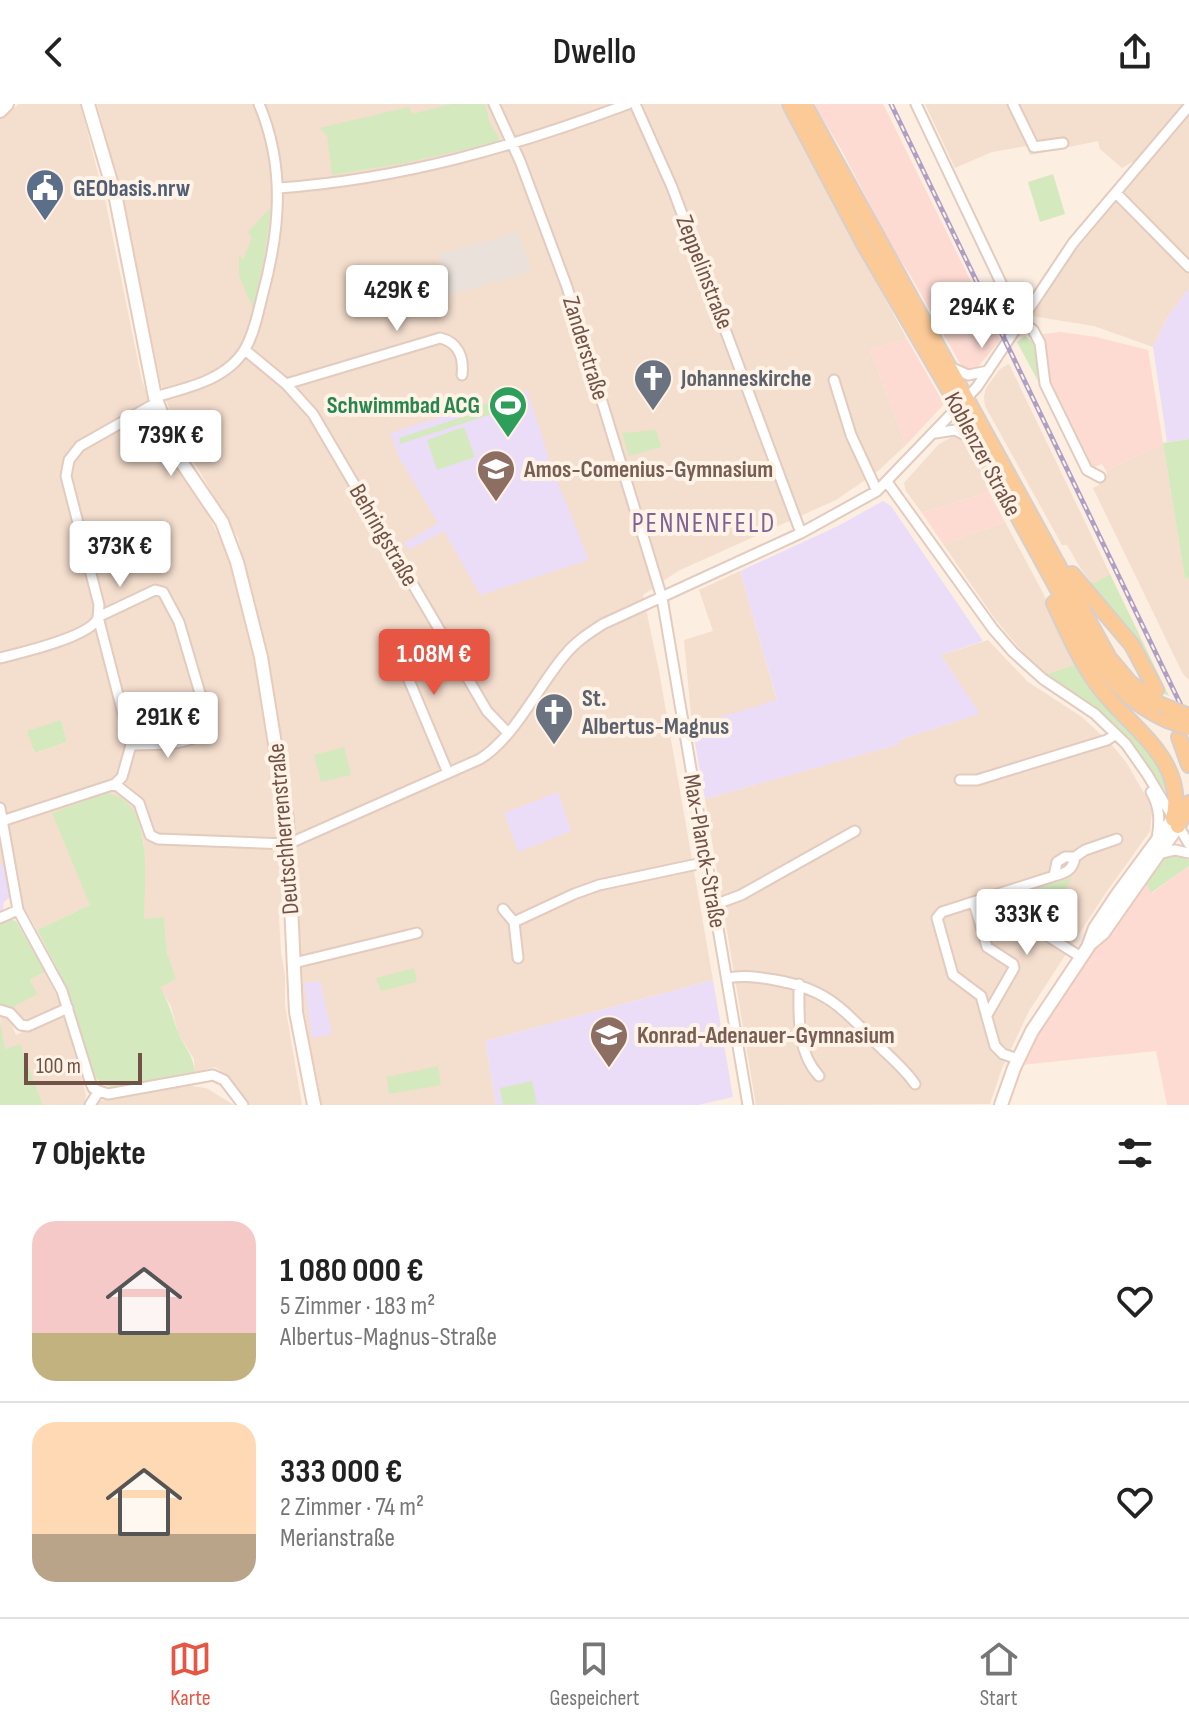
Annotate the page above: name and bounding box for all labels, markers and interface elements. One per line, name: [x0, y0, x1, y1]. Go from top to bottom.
icon: back: [32, 30, 76, 74]
icon: share: [1113, 30, 1157, 74]
text: Dwello: [553, 31, 636, 74]
public building icon: GEObasis.nrw: [24, 167, 66, 222]
place label: GEObasis.nrw: [73, 174, 191, 203]
street label: Zeppelinstraße: [670, 211, 740, 333]
pin: 429K €: [332, 265, 462, 333]
text: 429K €: [364, 275, 430, 306]
pin: 294K €: [917, 282, 1047, 350]
text: 294K €: [949, 292, 1015, 323]
street label: Zanderstraße: [556, 293, 615, 403]
church icon: Johanneskirche: [632, 357, 674, 412]
place label: Johanneskirche: [680, 364, 811, 393]
sports icon: Schwimmbad ACG: [487, 384, 529, 439]
street label: Koblenzer Straße: [938, 387, 1027, 521]
place label: Schwimmbad ACG: [327, 391, 480, 420]
pin: 739K €: [106, 410, 236, 478]
text: 739K €: [138, 420, 204, 451]
school or university icon: Amos-Comenius-Gymnasium: [475, 448, 517, 503]
place label: Amos-Comenius-Gymnasium: [523, 455, 773, 484]
street label: Behringstraße: [343, 479, 424, 592]
district label: PENNENFELD: [632, 507, 776, 540]
pin: 373K €: [55, 521, 185, 589]
text: 373K €: [88, 531, 152, 562]
pin: 1.08M €: [360, 629, 508, 697]
text: 1.08M €: [397, 639, 471, 670]
place label: St. Albertus-Magnus: [581, 684, 729, 741]
church icon: St. Albertus-Magnus: [533, 691, 575, 746]
pin: 291K €: [103, 692, 233, 760]
text: 291K €: [136, 702, 200, 733]
street label: Deutschherrenstraße: [262, 742, 305, 916]
street label: Max-Planck-Straße: [677, 772, 732, 930]
pin: 333K €: [962, 889, 1092, 957]
text: 333K €: [994, 899, 1060, 930]
school or university icon: Konrad-Adenauer-Gymnasium: [588, 1014, 630, 1069]
place label: Konrad-Adenauer-Gymnasium: [637, 1021, 895, 1050]
scale bar: [24, 1049, 142, 1085]
text: 100 m: [36, 1053, 81, 1080]
icon: filters: [1113, 1131, 1157, 1175]
text: 7 Objekte: [32, 1133, 146, 1174]
text: 1 080 000 €: [280, 1250, 424, 1291]
icon: home: [96, 1253, 192, 1349]
icon: heart: [1113, 1279, 1157, 1323]
text: 5 Zimmer · 183 m²: [280, 1291, 435, 1322]
text: Albertus-Magnus-Straße: [280, 1322, 497, 1353]
text: 333 000 €: [280, 1451, 402, 1492]
icon: home: [96, 1454, 192, 1550]
icon: heart: [1113, 1480, 1157, 1524]
text: 2 Zimmer · 74 m²: [280, 1492, 424, 1523]
text: Merianstraße: [280, 1523, 395, 1554]
tab: Karte: [168, 1637, 212, 1712]
tab: Gespeichert: [549, 1637, 640, 1712]
tab: Start: [977, 1637, 1021, 1712]

